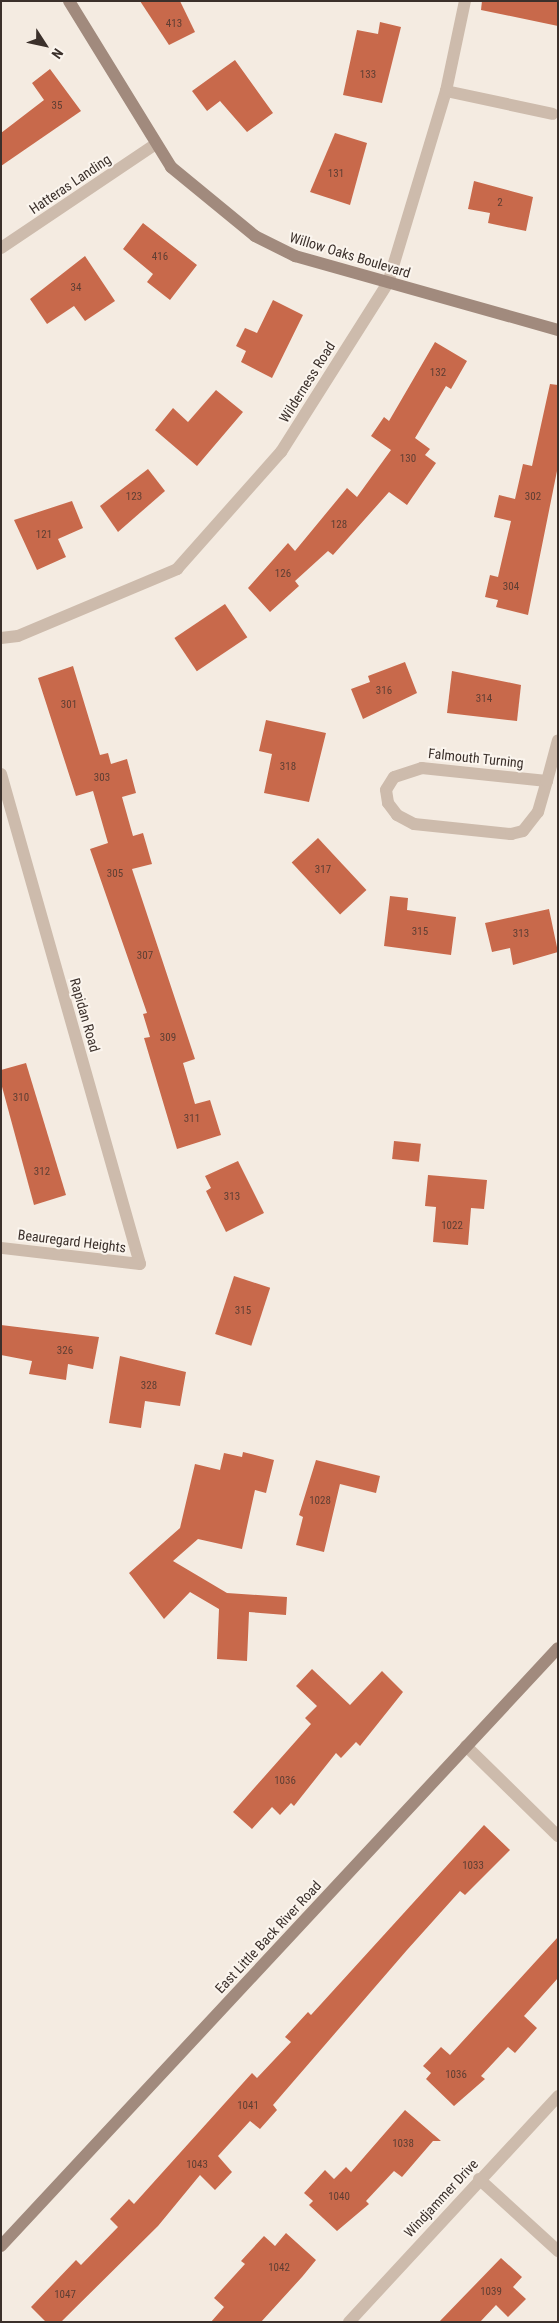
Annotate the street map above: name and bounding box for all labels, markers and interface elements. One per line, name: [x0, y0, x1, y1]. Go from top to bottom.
house number: 413: [166, 17, 182, 31]
north arrow: [20, 20, 70, 70]
text: N: [48, 45, 66, 62]
house number: 133: [360, 68, 376, 82]
house number: 35: [52, 99, 62, 113]
street label: Hatteras Landing: [26, 151, 114, 217]
house number: 131: [328, 167, 344, 181]
house number: 2: [497, 196, 503, 210]
street label: Willow Oaks Boulevard: [288, 229, 412, 281]
house number: 416: [152, 250, 168, 264]
house number: 34: [71, 281, 81, 295]
street label: Wilderness Road: [275, 338, 339, 426]
house number: 132: [430, 366, 446, 380]
house number: 130: [400, 452, 416, 466]
house number: 123: [126, 490, 142, 504]
house number: 302: [525, 490, 541, 504]
house number: 128: [331, 518, 347, 532]
house number: 121: [36, 528, 52, 542]
house number: 126: [275, 567, 291, 581]
house number: 304: [503, 580, 519, 594]
house number: 316: [376, 684, 392, 698]
house number: 314: [476, 692, 492, 706]
house number: 301: [61, 698, 77, 712]
street label: Falmouth Turning: [427, 745, 525, 771]
house number: 318: [280, 760, 296, 774]
house number: 303: [94, 771, 110, 785]
house number: 317: [315, 863, 331, 877]
house number: 305: [107, 867, 123, 881]
house number: 315: [412, 925, 428, 939]
house number: 313: [513, 927, 529, 941]
house number: 307: [137, 949, 153, 963]
street label: Rapidan Road: [66, 976, 104, 1054]
house number: 309: [160, 1031, 176, 1045]
house number: 310: [13, 1091, 29, 1105]
house number: 311: [184, 1112, 200, 1126]
house number: 312: [34, 1165, 50, 1179]
house number: 313: [224, 1190, 240, 1204]
house number: 1022: [441, 1219, 463, 1233]
street label: Beauregard Heights: [17, 1226, 127, 1256]
house number: 315: [235, 1304, 251, 1318]
house number: 326: [57, 1344, 73, 1358]
house number: 328: [141, 1379, 157, 1393]
house number: 1028: [309, 1494, 331, 1508]
house number: 1036: [274, 1774, 296, 1788]
house number: 1033: [462, 1859, 484, 1873]
street label: East Little Back River Road: [212, 1877, 324, 1997]
house number: 1036: [445, 2068, 467, 2082]
house number: 1041: [237, 2099, 259, 2113]
house number: 1038: [392, 2137, 414, 2151]
street label: Windjammer Drive: [401, 2156, 481, 2240]
house number: 1043: [186, 2158, 208, 2172]
house number: 1040: [328, 2190, 350, 2204]
house number: 1042: [268, 2261, 290, 2275]
house number: 1039: [480, 2285, 502, 2299]
house number: 1047: [54, 2288, 76, 2302]

